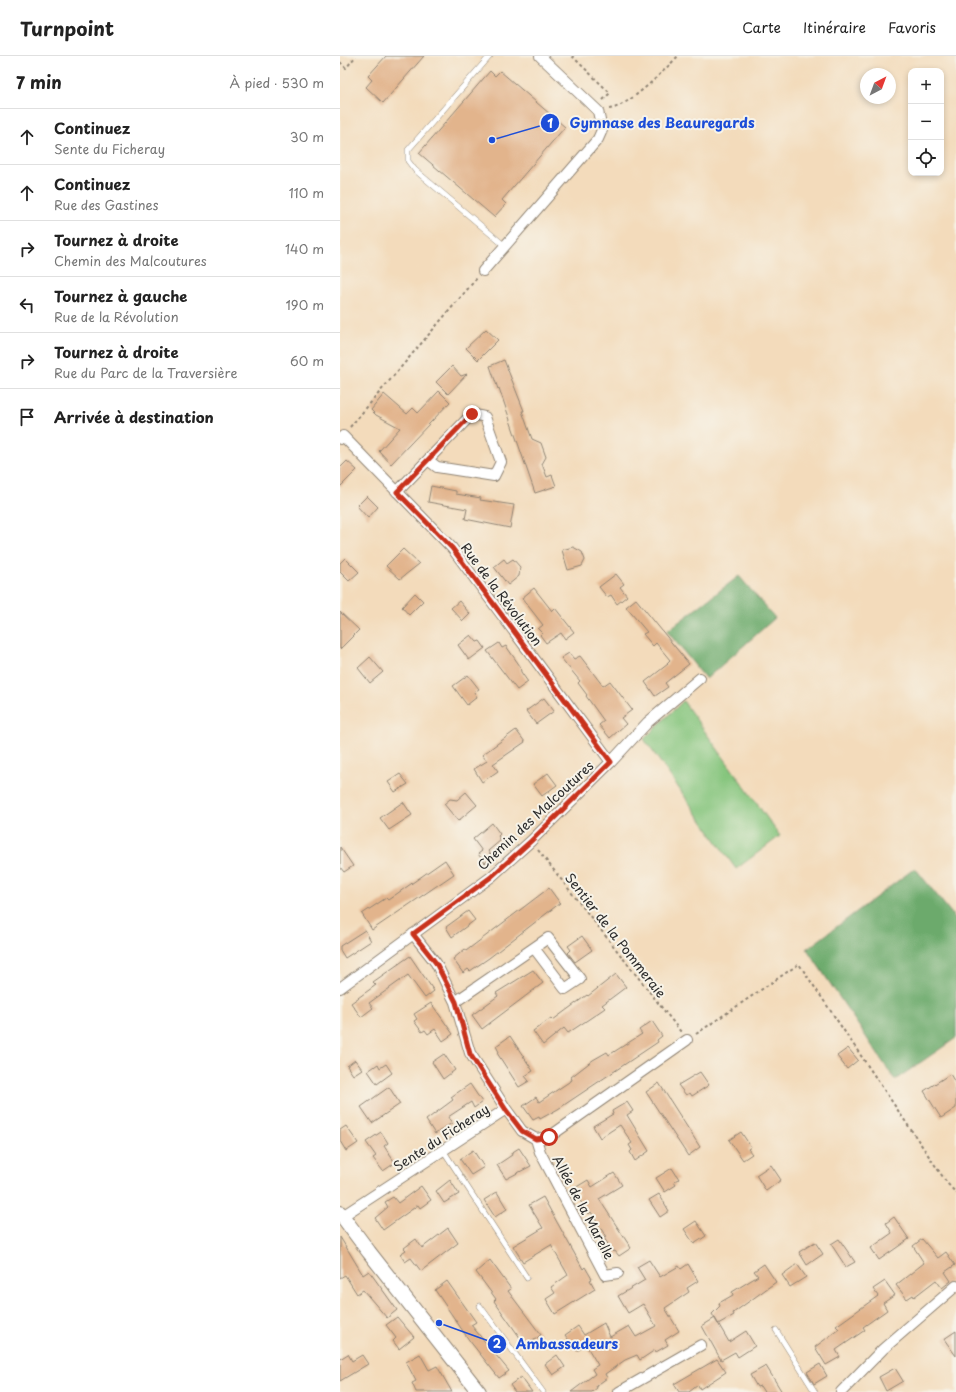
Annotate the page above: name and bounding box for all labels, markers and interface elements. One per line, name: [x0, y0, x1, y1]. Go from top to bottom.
text: Turnpoint: [20, 14, 114, 42]
text: Carte: [742, 17, 781, 38]
text: Itinéraire: [803, 17, 866, 38]
text: Favoris: [888, 17, 936, 38]
north arrow: [860, 68, 896, 104]
map controls: [908, 68, 944, 176]
button: +: [908, 68, 944, 104]
text: 7 min: [16, 69, 62, 95]
text: À pied · 530 m: [230, 73, 324, 92]
button: −: [908, 104, 944, 140]
callout: Gymnase des Beauregards: [540, 110, 763, 136]
text: Gymnase des Beauregards: [569, 112, 755, 133]
text: 1: [547, 114, 553, 132]
text: Continuez: [54, 116, 130, 139]
icon: ahead: [16, 126, 38, 148]
text: 30 m: [290, 127, 324, 146]
text: Sente du Ficheray: [54, 139, 165, 158]
button: locate: [908, 140, 944, 176]
text: Continuez: [54, 172, 130, 195]
icon: ahead: [16, 182, 38, 204]
text: 110 m: [289, 183, 324, 202]
text: Rue des Gastines: [54, 195, 158, 214]
text: Tournez à droite: [54, 228, 179, 251]
icon: right: [16, 238, 38, 260]
text: 140 m: [285, 239, 324, 258]
text: Chemin des Malcoutures: [54, 251, 207, 270]
text: Tournez à gauche: [54, 284, 188, 307]
icon: left: [16, 294, 38, 316]
text: 190 m: [285, 295, 324, 314]
text: Rue de la Révolution: [54, 307, 179, 326]
text: Tournez à droite: [54, 340, 179, 363]
icon: right: [16, 350, 38, 372]
text: 60 m: [290, 351, 324, 370]
text: Rue du Parc de la Traversière: [54, 363, 237, 382]
text: Arrivée à destination: [54, 405, 214, 428]
route end: [463, 405, 481, 423]
icon: arrive: [16, 406, 38, 428]
street label: Rue de la Révolution: [457, 539, 547, 649]
street label: Chemin des Malcoutures: [473, 756, 597, 874]
street label: Sentier de la Pommeraie: [561, 869, 671, 1002]
street label: Sente du Ficheray: [389, 1099, 493, 1175]
route start: [540, 1128, 558, 1146]
street label: Allée de la Marelle: [549, 1152, 619, 1262]
callout: Ambassadeurs: [487, 1331, 626, 1357]
text: Ambassadeurs: [515, 1333, 618, 1354]
text: 2: [493, 1334, 502, 1352]

